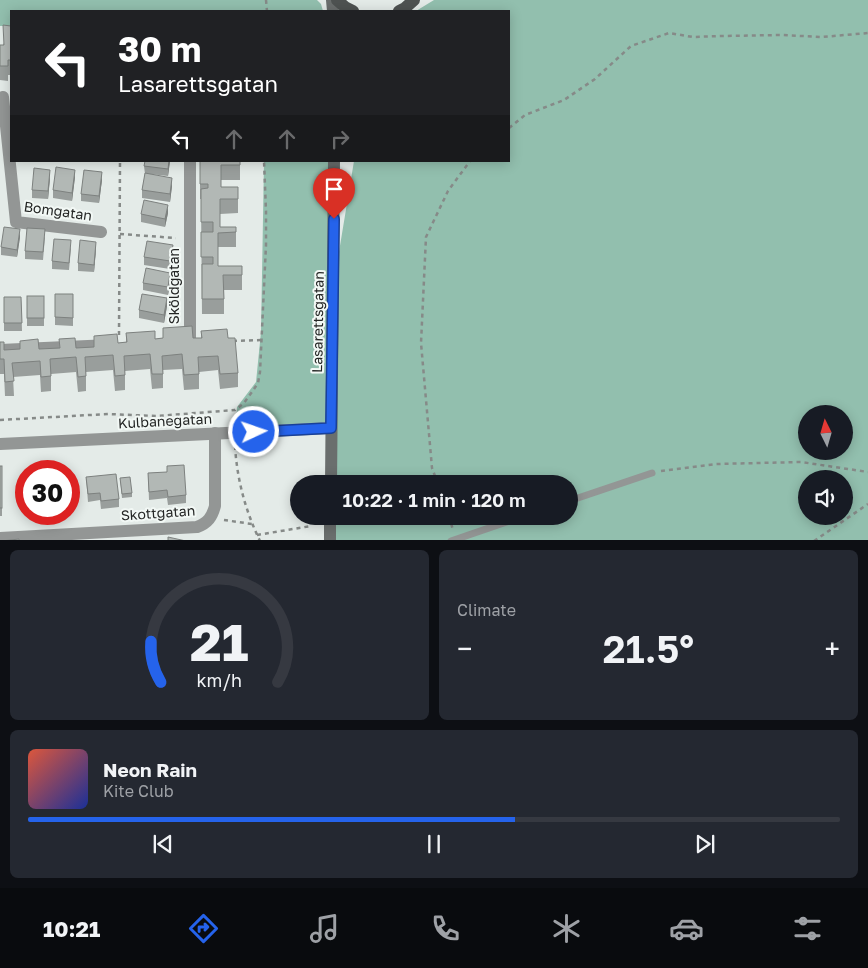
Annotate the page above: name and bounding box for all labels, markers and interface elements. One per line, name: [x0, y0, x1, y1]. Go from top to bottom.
text: 30 m: [118, 28, 201, 70]
icon: left: [35, 30, 100, 95]
text: Lasarettsgatan: [118, 70, 278, 97]
icon: left: [167, 125, 195, 153]
icon: ahead: [220, 125, 248, 153]
icon: ahead: [273, 125, 301, 153]
icon: right: [326, 125, 354, 153]
pin: [313, 168, 355, 219]
icon: arrive: [320, 175, 348, 203]
street label: Bomgatan: [23, 197, 93, 224]
street label: Sköldgatan: [165, 248, 182, 324]
street label: Lasarettsgatan: [308, 271, 327, 373]
position arrow: [227, 405, 279, 457]
north arrow: [798, 405, 852, 460]
map controls: [798, 405, 853, 525]
street label: Kulbanegatan: [118, 410, 212, 431]
speed limit sign: 30: [15, 460, 80, 525]
button: sound: [798, 470, 853, 525]
text: 10:22 · 1 min · 120 m: [342, 488, 526, 511]
street label: Skottgatan: [120, 501, 196, 524]
text: Climate: [457, 600, 516, 620]
text: 21: [190, 610, 249, 672]
text: 21.5°: [603, 626, 694, 671]
text: −: [457, 632, 472, 665]
text: +: [825, 632, 840, 665]
text: km/h: [197, 669, 242, 691]
text: Neon Rain: [103, 758, 197, 781]
text: Kite Club: [103, 781, 174, 801]
icon: previous: [149, 830, 177, 858]
icon: pause: [420, 830, 448, 858]
icon: next: [691, 830, 719, 858]
icon: directions: [186, 911, 221, 946]
icon: music: [307, 911, 342, 946]
icon: phone: [428, 911, 463, 946]
icon: climate: [549, 911, 584, 946]
icon: car: [669, 911, 704, 946]
icon: filters: [790, 911, 825, 946]
text: 10:21: [43, 915, 100, 942]

